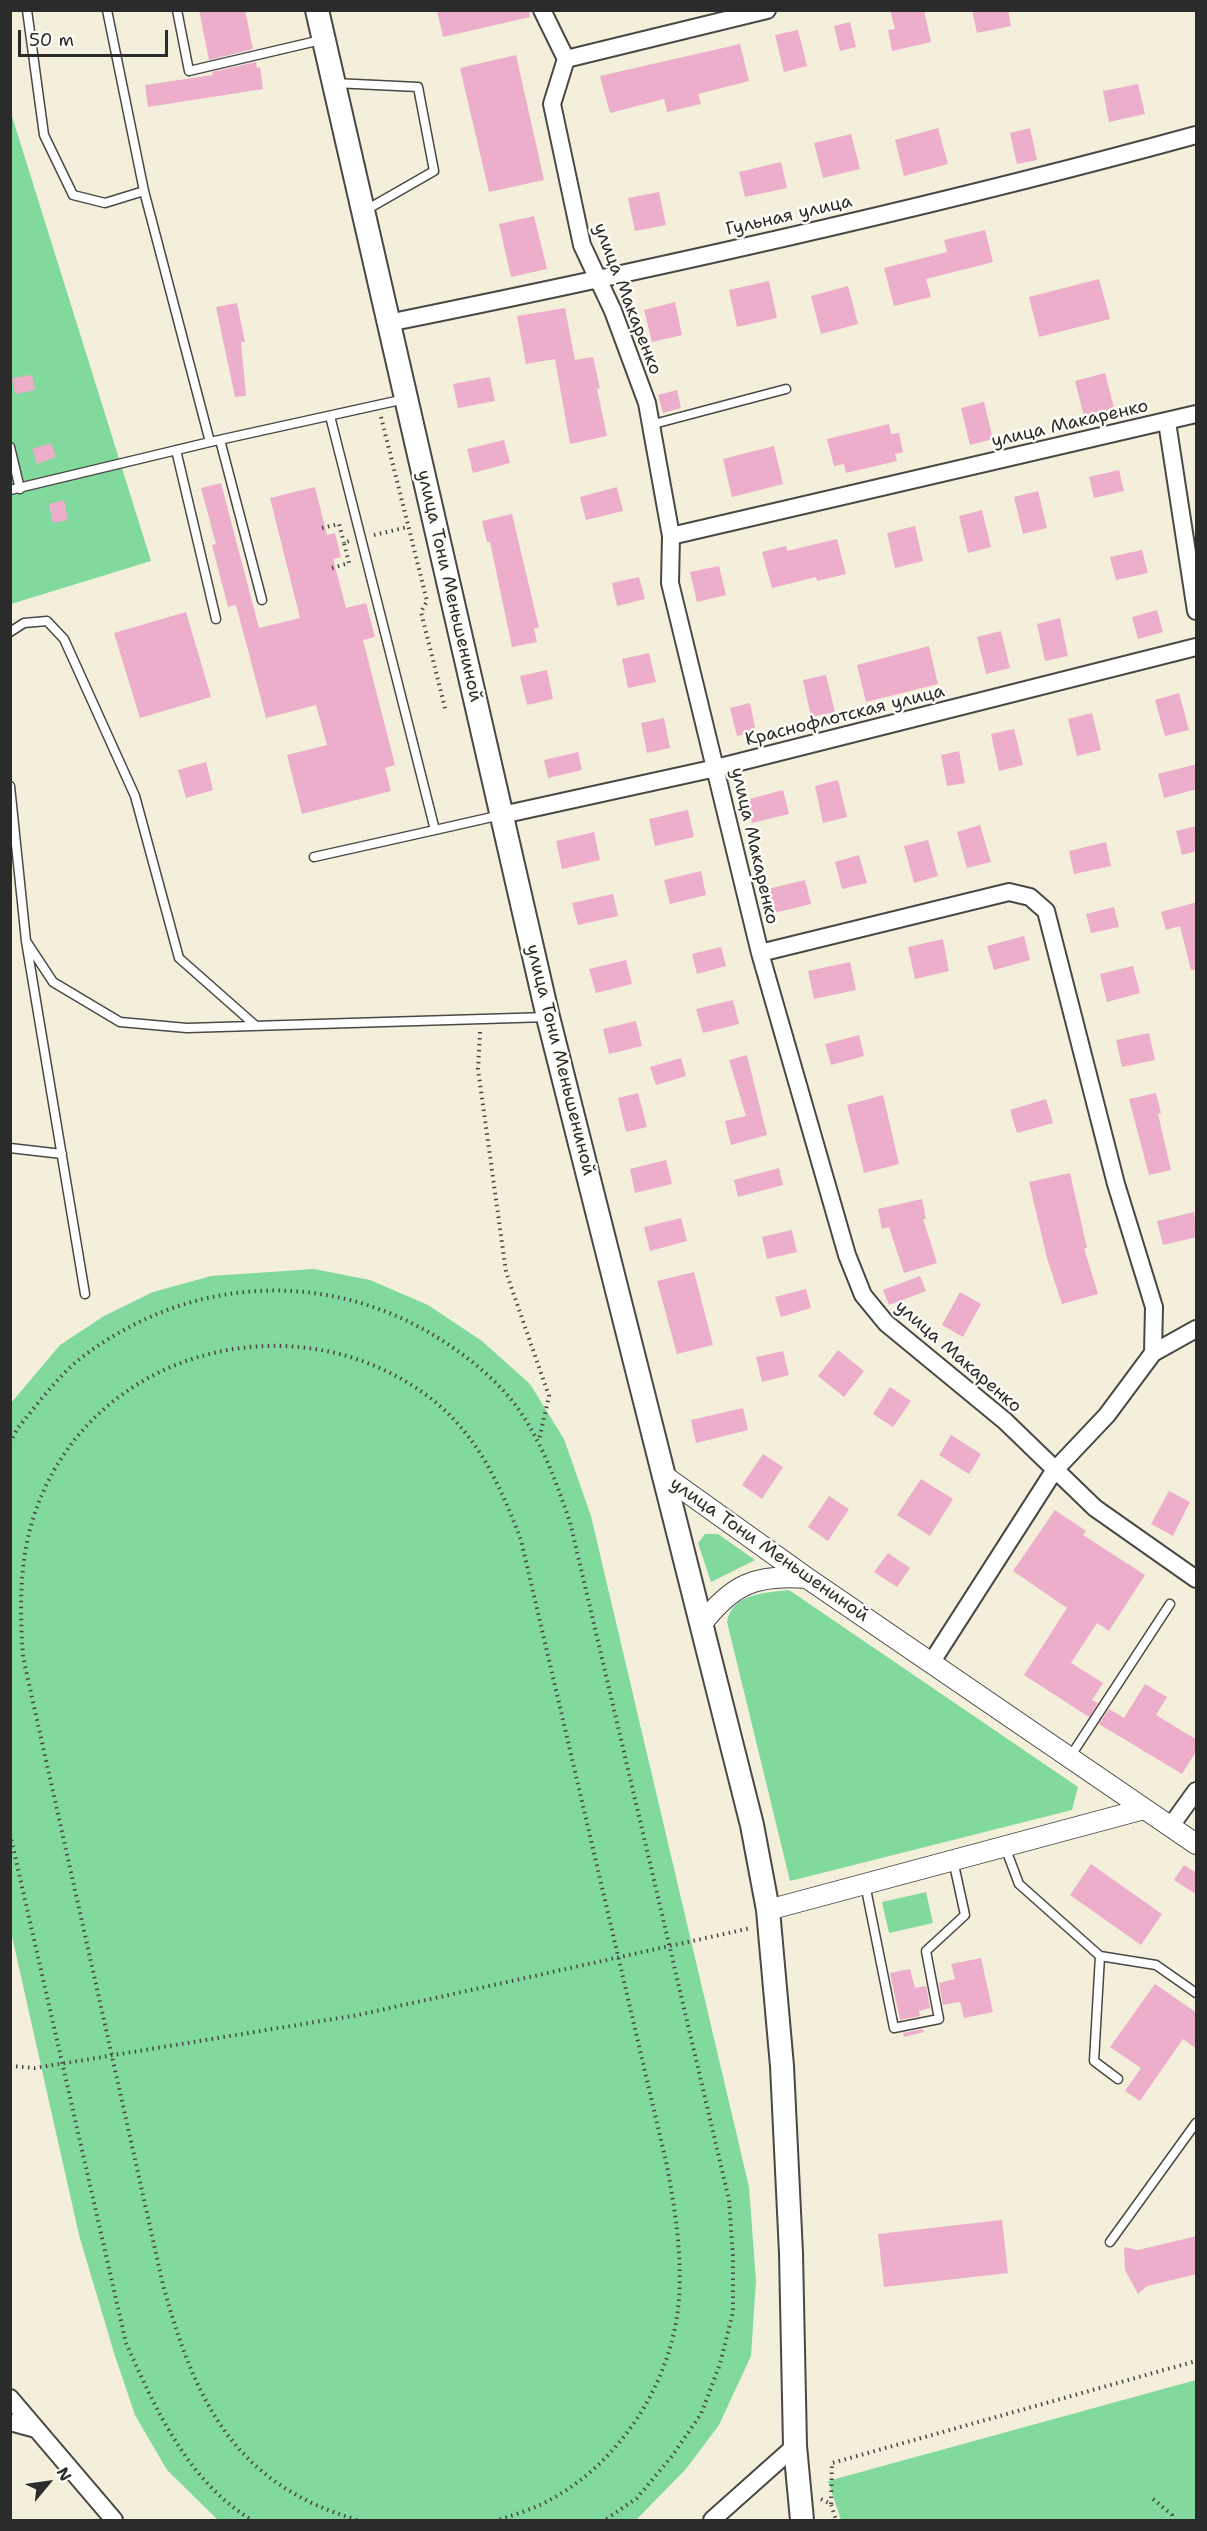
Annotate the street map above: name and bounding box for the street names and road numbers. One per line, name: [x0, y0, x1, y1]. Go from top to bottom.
street label: Гульная улица: [724, 191, 854, 241]
street label: улица Макаренко: [588, 220, 666, 378]
street label: улица Макаренко: [989, 395, 1151, 453]
street label: улица Тони Меньшениной: [412, 468, 486, 704]
street label: Краснофлотская улица: [743, 681, 947, 751]
street label: улица Макаренко: [725, 765, 783, 927]
street label: улица Тони Меньшениной: [521, 942, 599, 1178]
street label: улица Макаренко: [890, 1296, 1026, 1418]
street label: улица Тони Меньшениной: [666, 1473, 872, 1627]

